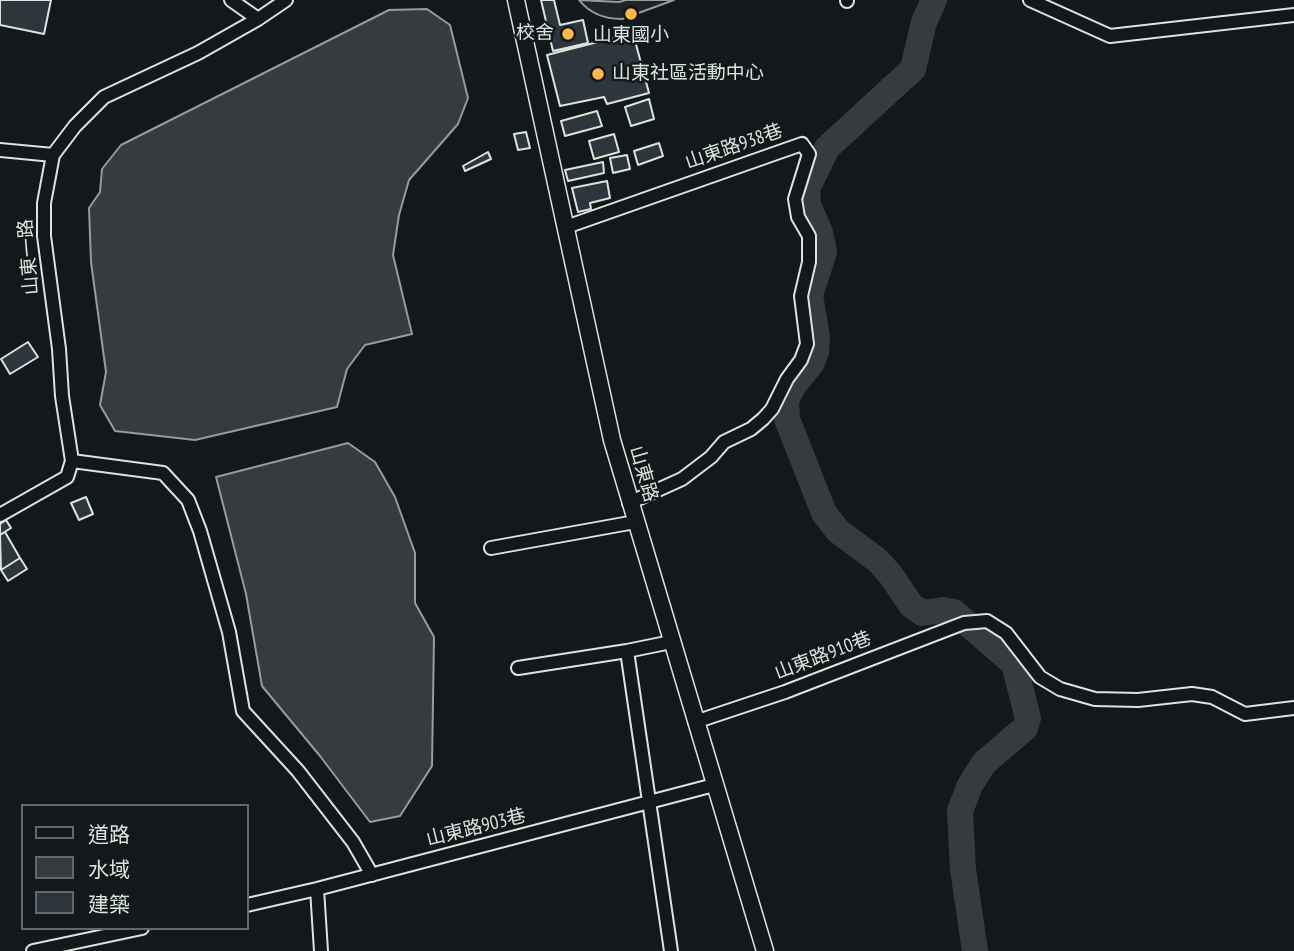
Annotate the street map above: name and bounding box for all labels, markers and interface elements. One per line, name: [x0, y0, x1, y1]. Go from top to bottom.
marker: 山東國小: [623, 6, 639, 22]
place label: 校舍: [516, 23, 554, 45]
place label: 山東國小: [593, 25, 669, 47]
marker: 校舍: [560, 26, 576, 42]
place label: 山東社區活動中心: [612, 63, 764, 85]
marker: 山東社區活動中心: [590, 66, 606, 82]
street label: 山東路938巷: [682, 120, 786, 174]
street label: 山東一路: [14, 218, 44, 296]
street label: 山東路: [624, 443, 662, 505]
street label: 山東路910巷: [771, 627, 875, 685]
legend: [21, 804, 248, 930]
street label: 山東路903巷: [424, 805, 528, 851]
text: 道路: [88, 821, 130, 848]
text: 水域: [88, 856, 130, 883]
text: 建築: [88, 891, 130, 918]

